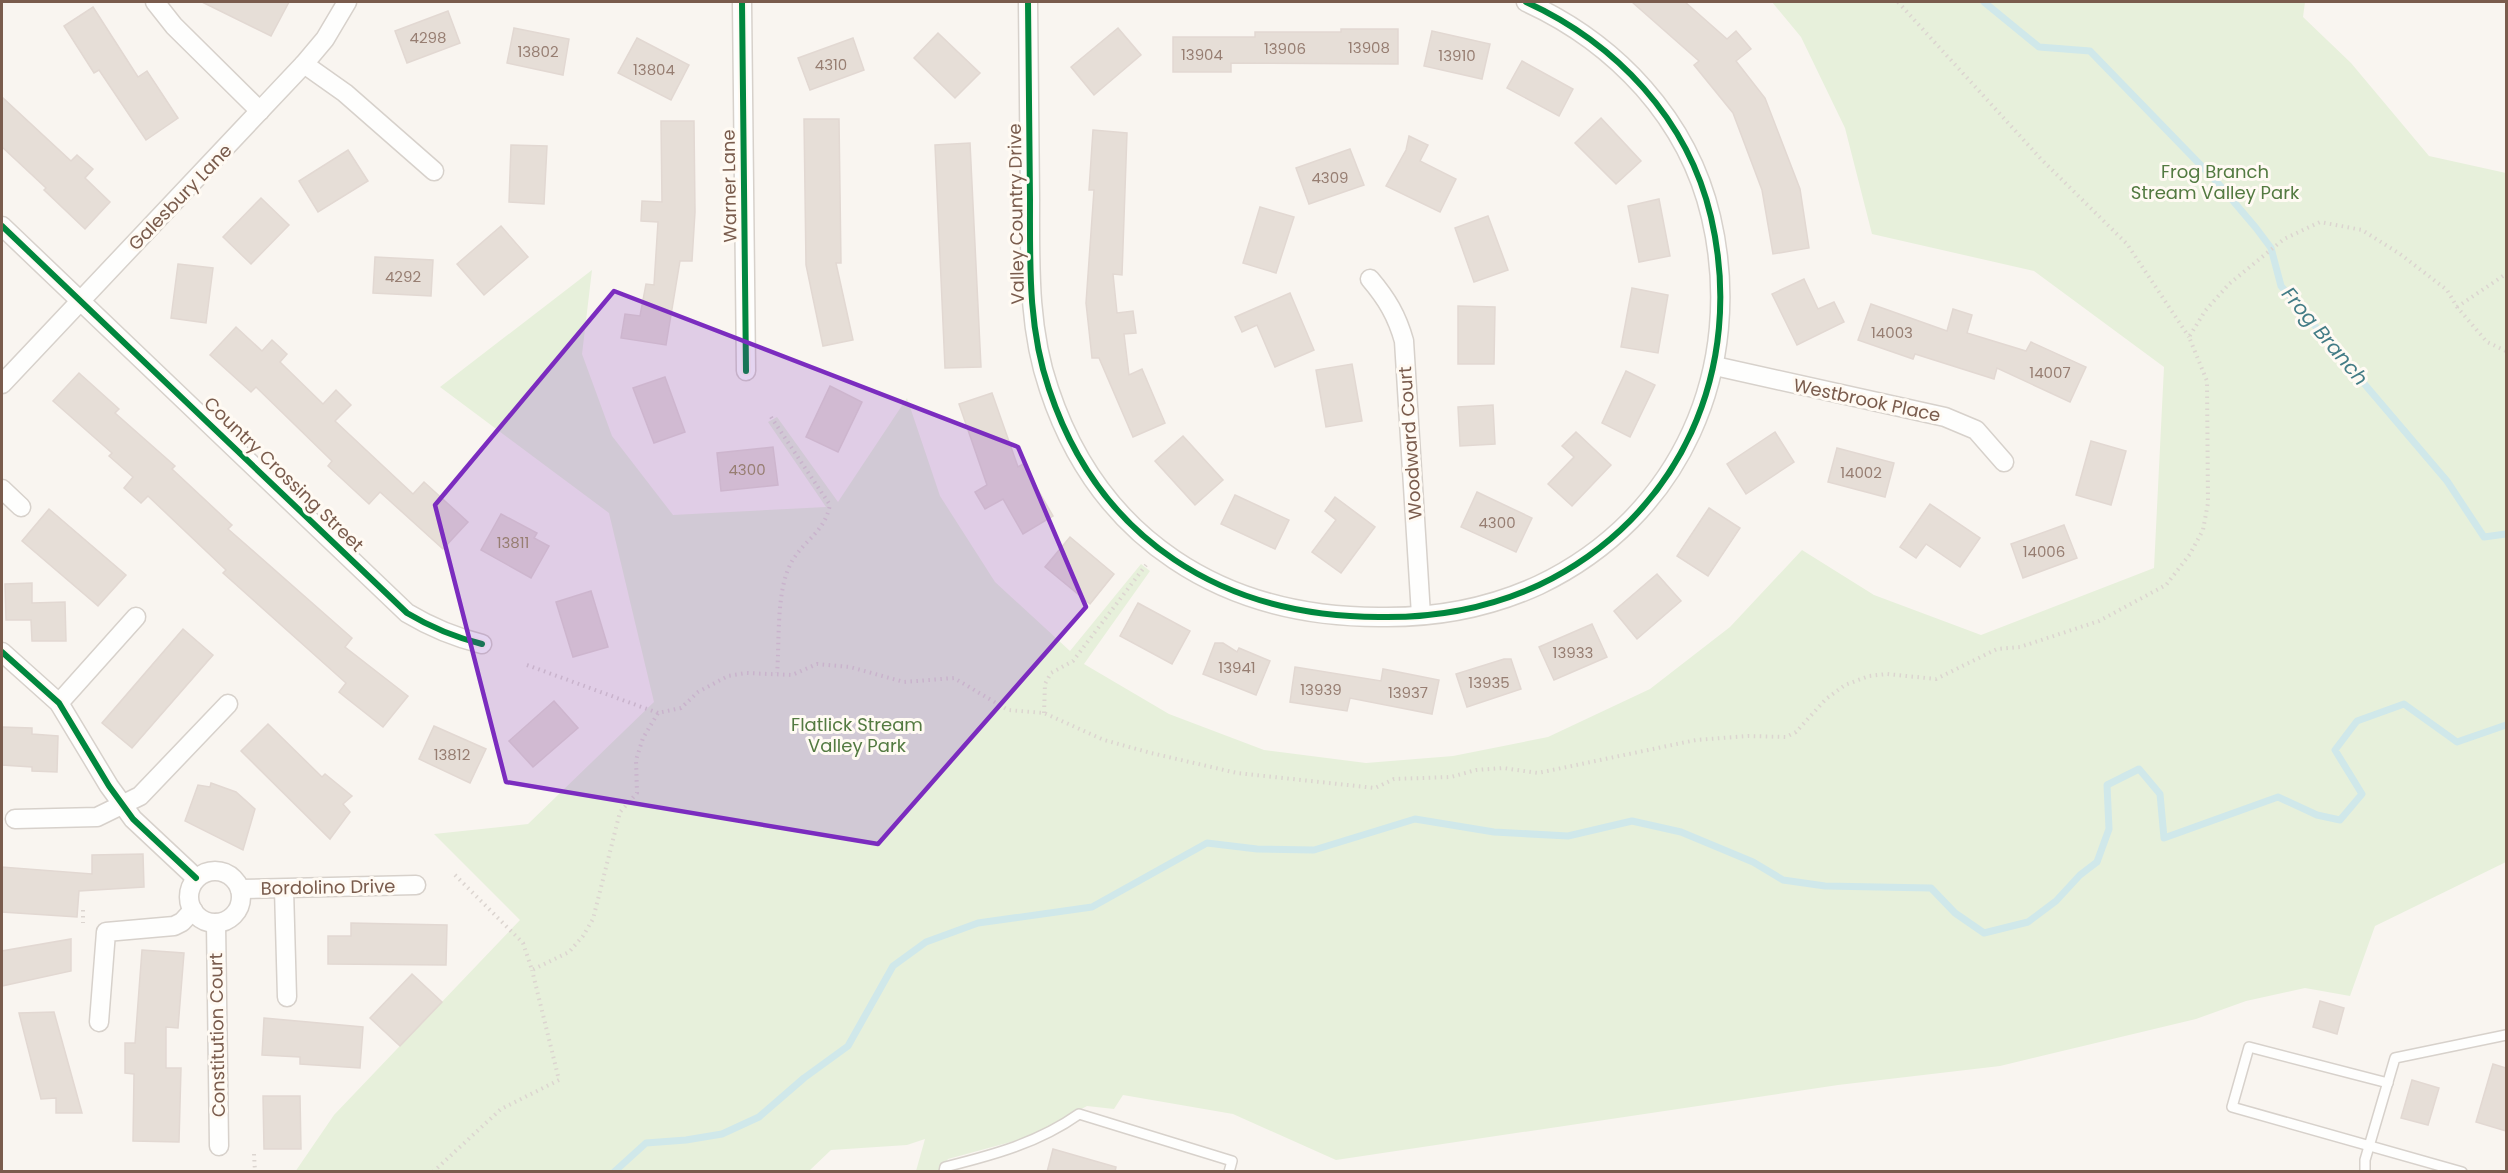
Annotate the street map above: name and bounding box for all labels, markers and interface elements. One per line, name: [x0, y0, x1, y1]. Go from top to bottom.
house number: 4298: [410, 27, 446, 48]
house number: 13908: [1348, 37, 1390, 58]
house number: 13906: [1264, 38, 1306, 59]
house number: 13802: [517, 41, 559, 62]
house number: 13904: [1181, 44, 1223, 65]
house number: 13910: [1438, 45, 1476, 66]
house number: 4310: [815, 54, 847, 75]
house number: 13804: [633, 59, 675, 80]
street label: Valley Country Drive: [1002, 123, 1030, 305]
street label: Warner Lane: [716, 129, 742, 243]
street label: Galesbury Lane: [123, 138, 237, 256]
park label: Frog Branch Stream Valley Park: [2131, 159, 2300, 205]
house number: 4309: [1311, 167, 1349, 188]
house number: 4292: [385, 266, 421, 287]
water label: Frog Branch: [2275, 281, 2375, 391]
house number: 14003: [1871, 322, 1913, 343]
house number: 14007: [2029, 362, 2071, 383]
street label: Woodward Court: [1392, 366, 1428, 520]
street label: Westbrook Place: [1791, 372, 1943, 428]
street label: Country Crossing Street: [199, 391, 369, 557]
house number: 4300: [728, 459, 766, 480]
house number: 14002: [1840, 462, 1882, 483]
house number: 4300: [1478, 512, 1516, 533]
house number: 13811: [497, 532, 529, 553]
house number: 14006: [2023, 541, 2065, 562]
house number: 13933: [1553, 642, 1593, 663]
house number: 13941: [1218, 657, 1256, 678]
house number: 13935: [1468, 672, 1510, 693]
house number: 13939: [1300, 679, 1342, 700]
house number: 13937: [1388, 682, 1428, 703]
park label: Flatlick Stream Valley Park: [791, 712, 923, 758]
house number: 13812: [434, 744, 470, 765]
street label: Bordolino Drive: [260, 873, 396, 901]
street label: Constitution Court: [203, 953, 231, 1117]

